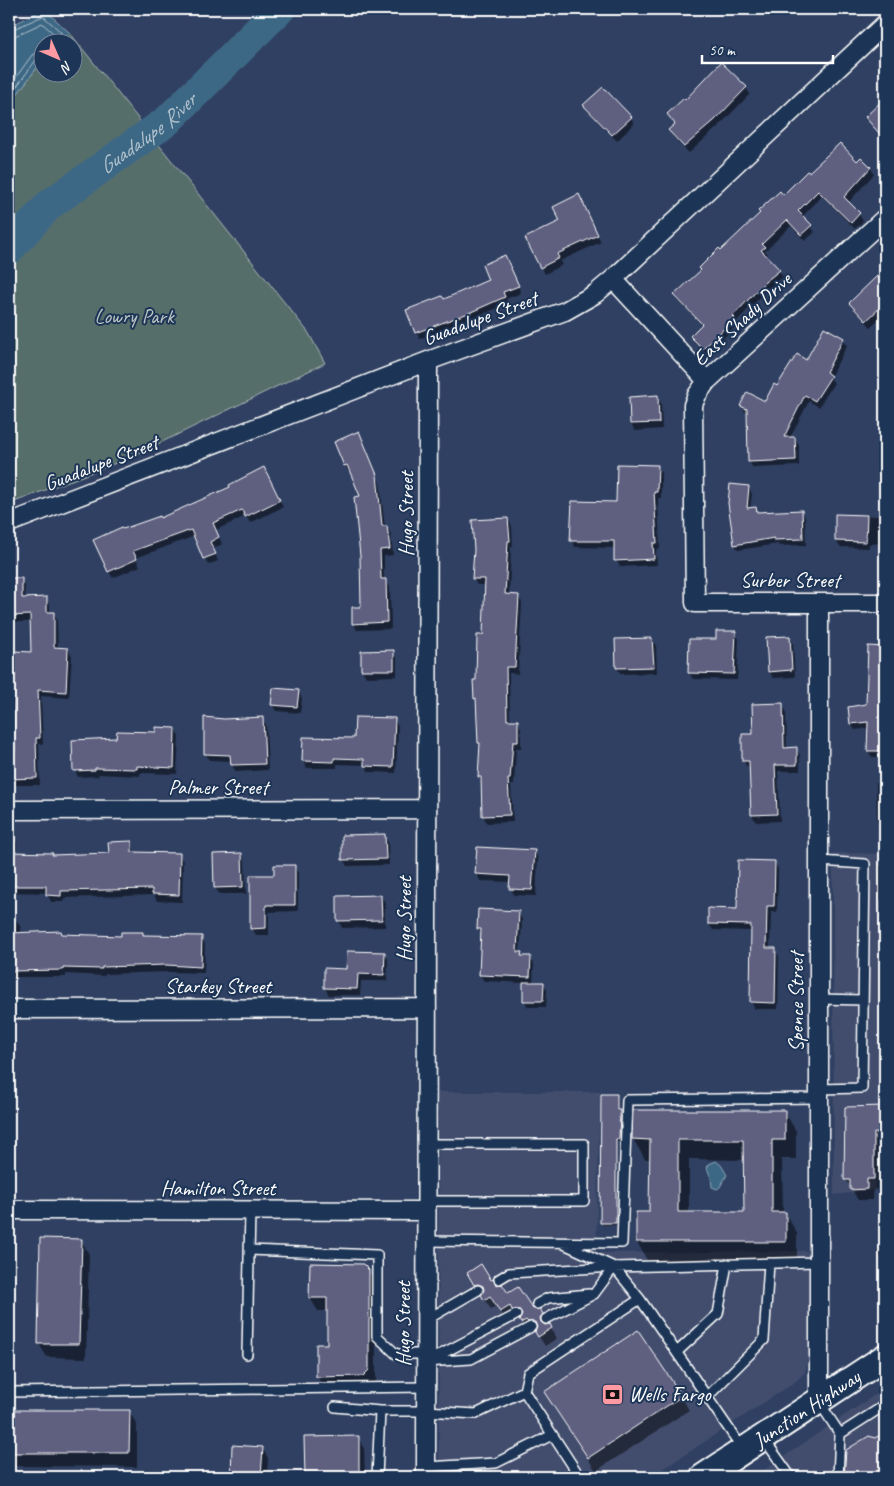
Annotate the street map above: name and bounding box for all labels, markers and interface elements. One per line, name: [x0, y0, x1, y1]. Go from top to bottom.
north arrow: [32, 32, 82, 82]
scale bar: [702, 32, 833, 64]
text: 50 m: [709, 41, 736, 60]
text: N: [56, 58, 76, 78]
water label: Guadalupe River: [93, 85, 205, 180]
street label: East Shady Drive: [687, 265, 798, 371]
street label: Guadalupe Street: [419, 284, 544, 351]
park label: Lowry Park: [94, 303, 175, 329]
street label: Guadalupe Street: [40, 428, 165, 497]
street label: Hugo Street: [393, 470, 419, 556]
street label: Surber Street: [740, 567, 843, 593]
street label: Palmer Street: [168, 774, 271, 800]
street label: Hugo Street: [391, 875, 417, 961]
street label: Spence Street: [783, 949, 809, 1052]
street label: Starkey Street: [165, 973, 273, 999]
street label: Hamilton Street: [161, 1175, 277, 1201]
street label: Hugo Street: [390, 1280, 416, 1366]
street label: Junction Highway: [747, 1363, 867, 1454]
place label: Wells Fargo: [629, 1381, 712, 1407]
bank icon: Wells Fargo: [601, 1382, 625, 1406]

